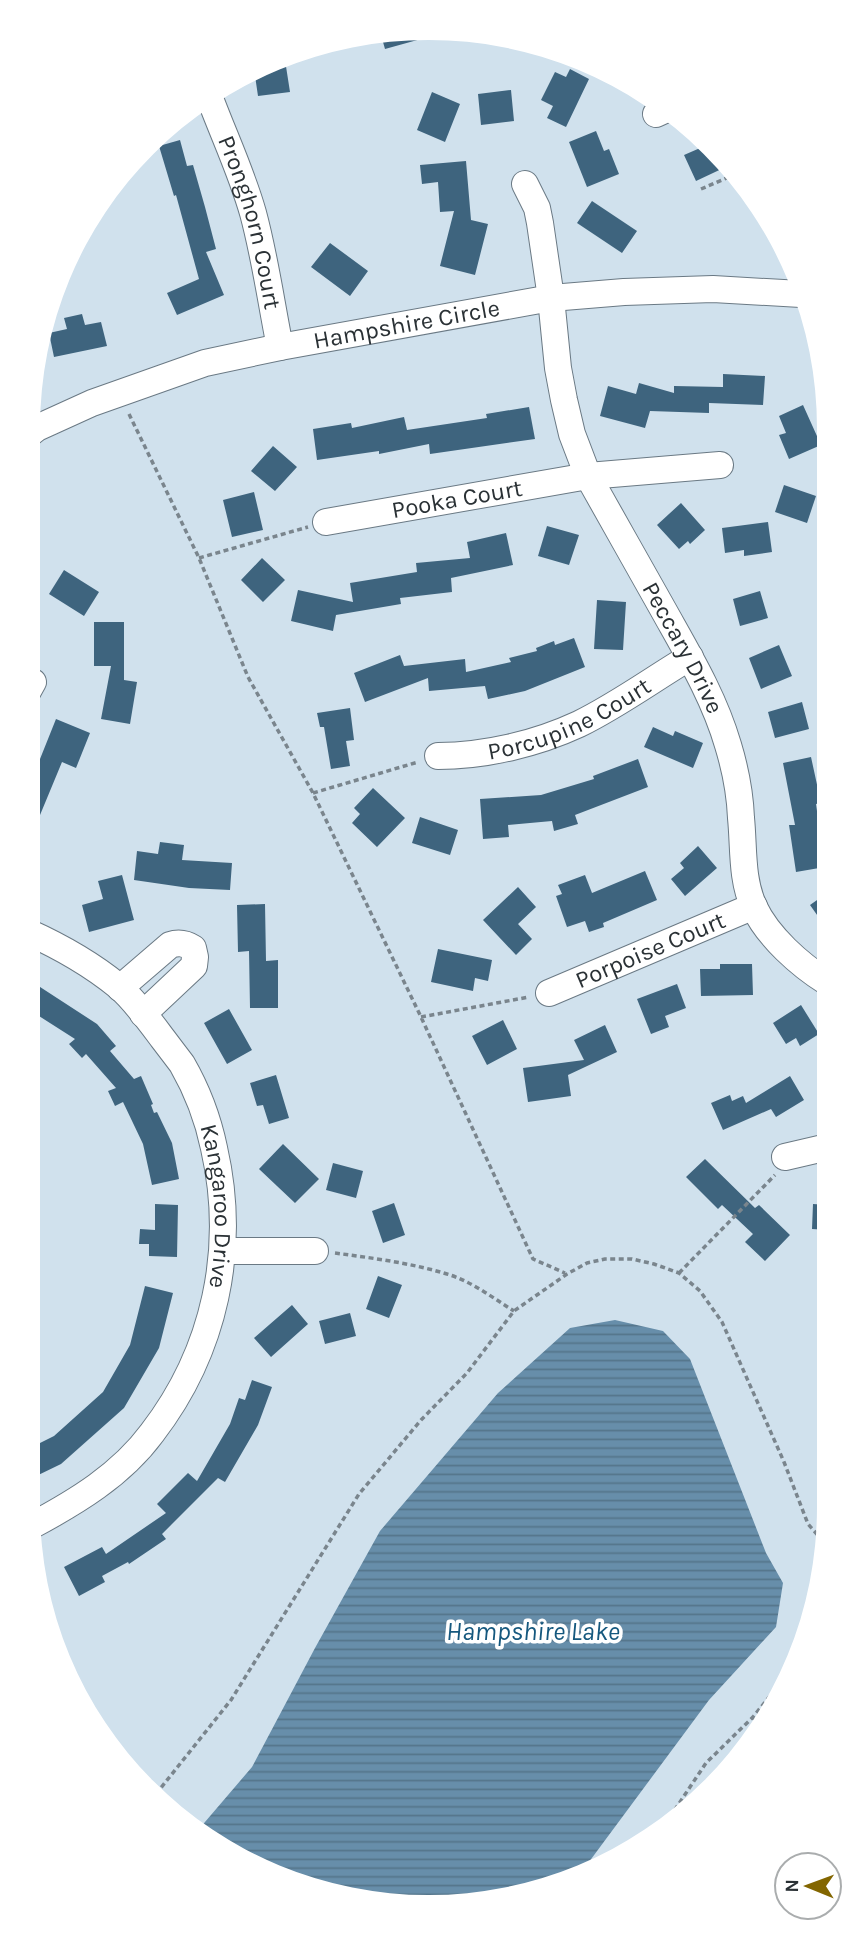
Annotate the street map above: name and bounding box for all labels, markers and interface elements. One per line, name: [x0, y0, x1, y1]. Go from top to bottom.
street label: Pronghorn Court: [212, 131, 287, 312]
street label: Hampshire Circle: [311, 294, 502, 355]
street label: Pooka Court: [390, 474, 524, 524]
street label: Peccary Drive: [637, 577, 729, 718]
street label: Porcupine Court: [485, 672, 656, 766]
street label: Porpoise Court: [571, 906, 729, 994]
street label: Kangaroo Drive: [195, 1121, 237, 1291]
water label: Hampshire Lake: [446, 1616, 620, 1647]
north arrow: [773, 1851, 843, 1921]
text: N: [781, 1879, 803, 1893]

